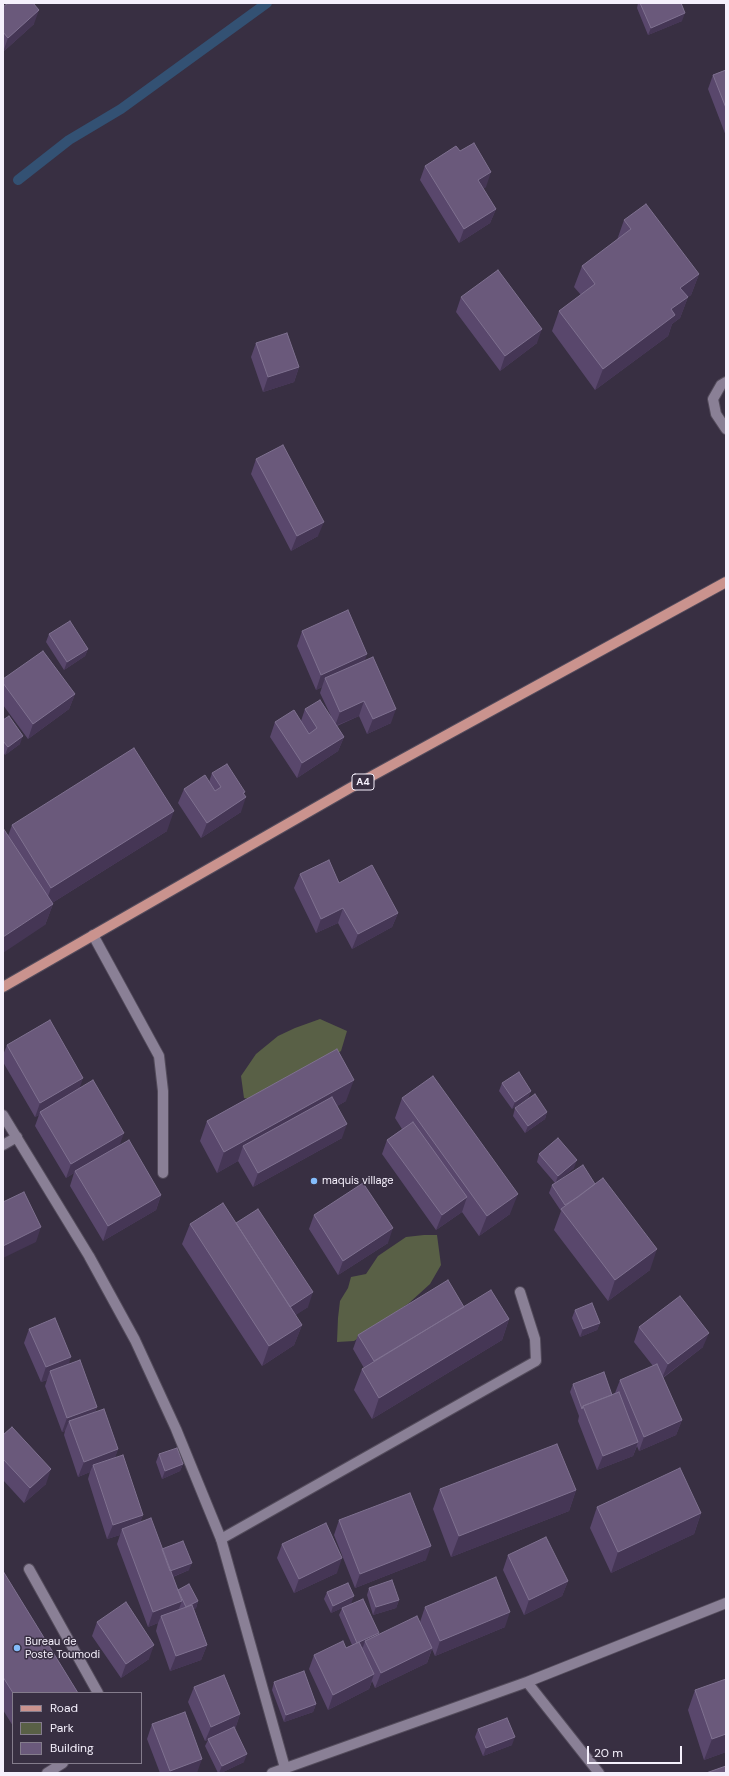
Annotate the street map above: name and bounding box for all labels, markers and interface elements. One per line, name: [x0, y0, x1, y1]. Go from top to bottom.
road number: A4: [352, 774, 374, 790]
place label: maquis village: [322, 1174, 394, 1188]
marker: maquis village: [309, 1176, 319, 1186]
place label: Bureau de Poste Toumodi: [25, 1635, 100, 1661]
marker: Bureau de Poste Toumodi: [12, 1643, 22, 1653]
legend: [12, 1692, 142, 1764]
text: Road: [50, 1700, 78, 1716]
text: Park: [50, 1720, 74, 1736]
scale bar: [589, 1738, 684, 1764]
text: Building: [50, 1740, 94, 1756]
text: 20 m: [594, 1745, 623, 1761]

